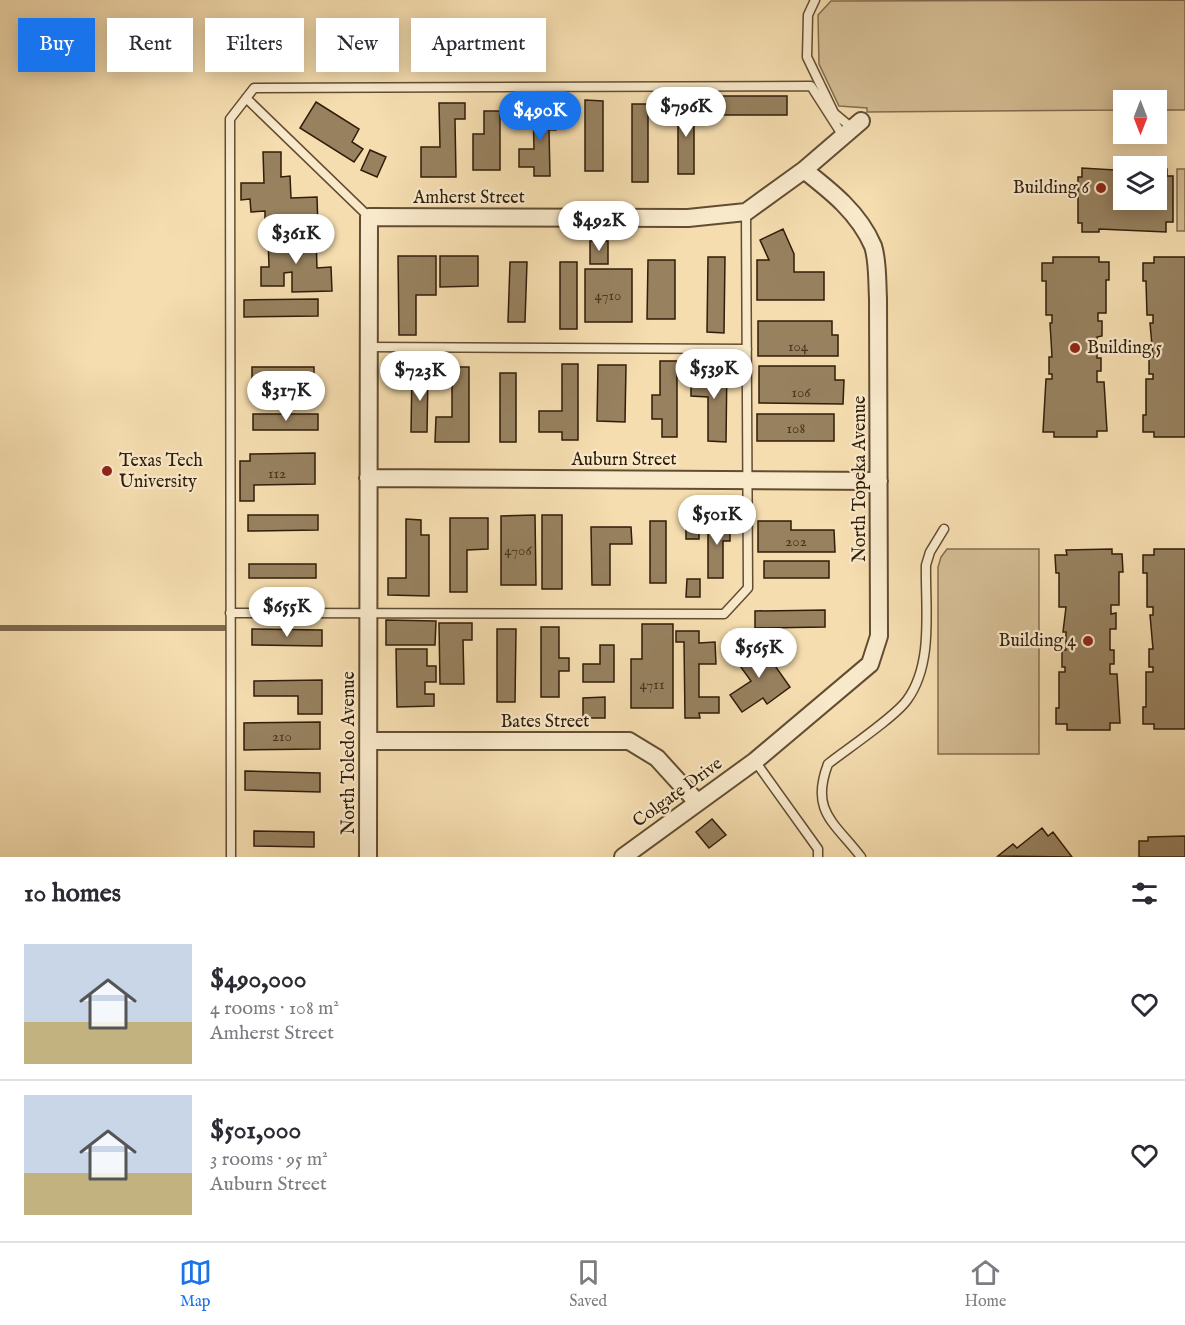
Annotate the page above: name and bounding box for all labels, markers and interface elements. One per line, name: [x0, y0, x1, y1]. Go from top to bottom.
chip: Buy: [18, 18, 95, 72]
chip: Rent: [107, 18, 193, 72]
chip: Filters: [205, 18, 304, 72]
chip: New: [316, 18, 399, 72]
chip: Apartment: [411, 18, 546, 72]
pin: $796K: [644, 87, 728, 138]
north arrow: [1113, 90, 1167, 144]
map controls: [1113, 90, 1167, 210]
pin: $490K: [498, 91, 582, 142]
text: $796K: [660, 94, 712, 119]
text: $490K: [513, 98, 567, 123]
button: layers: [1113, 156, 1167, 210]
place label: Building 6: [1013, 177, 1089, 200]
marker: Building 6: [1094, 181, 1108, 195]
street label: Amherst Street: [412, 187, 525, 210]
pin: $492K: [557, 201, 641, 252]
text: $492K: [572, 208, 626, 233]
pin: $361K: [254, 214, 338, 265]
text: $361K: [272, 221, 320, 246]
house number: 4710: [595, 286, 621, 305]
house number: 104: [788, 337, 809, 356]
place label: Building 5: [1087, 337, 1163, 360]
marker: Building 5: [1068, 341, 1082, 355]
pin: $539K: [672, 349, 756, 400]
pin: $723K: [378, 351, 462, 402]
text: $539K: [690, 356, 738, 381]
text: $723K: [394, 358, 446, 383]
pin: $317K: [244, 371, 328, 422]
text: $317K: [261, 378, 311, 403]
house number: 106: [791, 383, 811, 402]
street label: North Topeka Avenue: [849, 396, 872, 562]
house number: 108: [787, 419, 806, 438]
street label: Auburn Street: [570, 449, 677, 472]
place label: Texas Tech University: [119, 450, 203, 494]
marker: Texas Tech University: [100, 464, 114, 478]
house number: 112: [268, 464, 286, 483]
pin: $501K: [675, 495, 759, 546]
text: $501K: [692, 502, 742, 527]
house number: 202: [785, 532, 807, 551]
house number: 4706: [504, 541, 532, 560]
pin: $655K: [245, 587, 329, 638]
text: $655K: [263, 594, 311, 619]
pin: $565K: [717, 628, 801, 679]
place label: Building 4: [999, 630, 1076, 653]
marker: Building 4: [1081, 634, 1095, 648]
text: $565K: [735, 635, 783, 660]
street label: North Toledo Avenue: [338, 671, 361, 835]
house number: 4711: [639, 675, 665, 694]
street label: Bates Street: [500, 711, 590, 734]
house number: 210: [272, 727, 292, 746]
street label: Colgate Drive: [629, 753, 727, 833]
text: 10 homes: [24, 877, 121, 910]
icon: filters: [1128, 877, 1161, 910]
text: $490,000: [210, 963, 307, 996]
icon: home: [72, 968, 144, 1040]
icon: heart: [1128, 988, 1161, 1021]
text: 4 rooms · 108 m²: [210, 996, 339, 1021]
text: Amherst Street: [210, 1021, 334, 1046]
text: $501,000: [210, 1114, 301, 1147]
icon: home: [72, 1119, 144, 1191]
icon: heart: [1128, 1139, 1161, 1172]
text: 3 rooms · 95 m²: [210, 1147, 328, 1172]
text: Auburn Street: [210, 1172, 327, 1197]
tab: Map: [179, 1256, 212, 1312]
tab: Saved: [569, 1256, 607, 1312]
tab: Home: [965, 1256, 1006, 1312]

